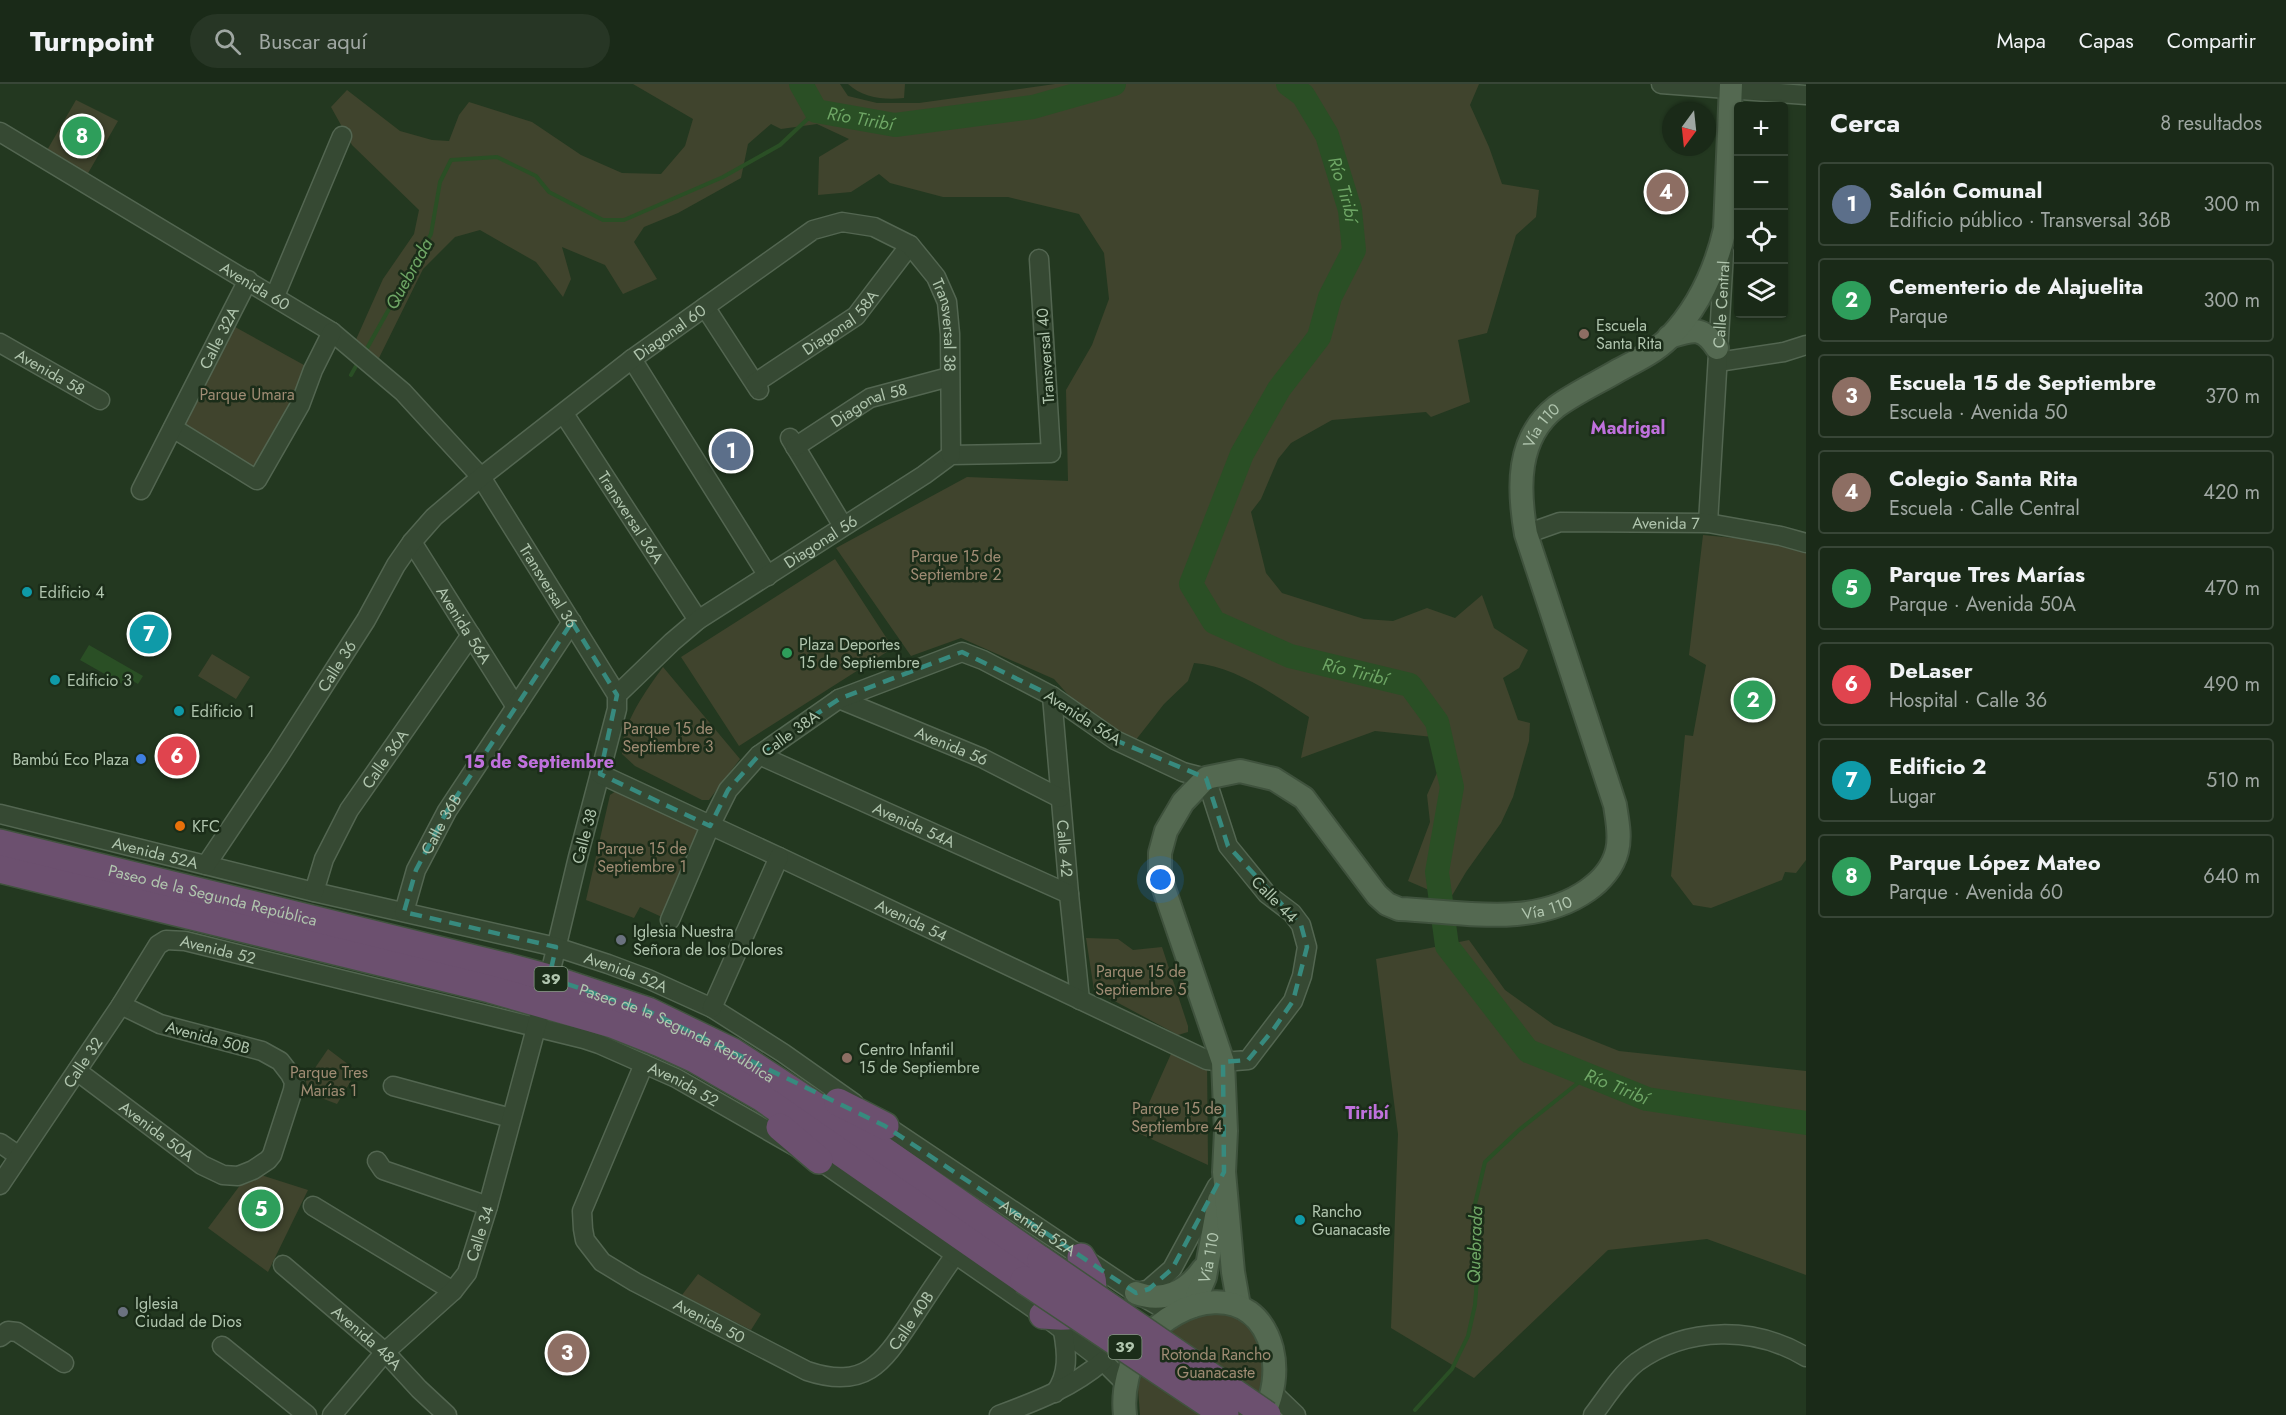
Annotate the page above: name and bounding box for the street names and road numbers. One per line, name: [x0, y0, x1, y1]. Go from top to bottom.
street label: Avenida 60: [216, 256, 294, 316]
street label: Calle Central: [1707, 260, 1736, 349]
street label: Transversal 38: [926, 275, 961, 372]
street label: Diagonal 58A: [798, 285, 884, 361]
street label: Diagonal 60: [629, 299, 711, 366]
street label: Calle 32A: [194, 302, 245, 373]
street label: Transversal 40: [1031, 307, 1060, 405]
street label: Avenida 58: [11, 343, 89, 401]
street label: Diagonal 58: [826, 378, 910, 433]
street label: Vía 110: [1517, 398, 1565, 451]
street label: Transversal 36A: [592, 467, 669, 568]
street label: Diagonal 56: [779, 510, 862, 574]
street label: Avenida 7: [1632, 511, 1700, 535]
street label: Transversal 36: [513, 539, 583, 632]
street label: Avenida 56A: [431, 582, 497, 669]
street label: Calle 36: [312, 636, 362, 697]
street label: Avenida 56A: [1040, 684, 1126, 751]
street label: Calle 38A: [756, 704, 824, 762]
street label: Avenida 56: [911, 721, 992, 771]
street label: Calle 36A: [356, 724, 414, 793]
street label: Calle 36B: [415, 789, 467, 858]
street label: Avenida 54A: [869, 797, 959, 854]
street label: Calle 38: [566, 806, 603, 866]
street label: Calle 42: [1051, 819, 1079, 878]
street label: Avenida 52A: [110, 831, 201, 875]
street label: Paseo de la Segunda República: [106, 859, 319, 932]
street label: Calle 44: [1246, 871, 1303, 928]
street label: Vía 110: [1520, 890, 1576, 925]
street label: Avenida 54: [871, 893, 951, 947]
street label: Avenida 52: [178, 929, 258, 970]
street label: Avenida 52A: [581, 946, 672, 999]
road number: 39: [534, 967, 568, 991]
street label: Paseo de la Segunda República: [576, 978, 779, 1088]
street label: Avenida 50B: [163, 1015, 253, 1060]
street label: Calle 32: [58, 1032, 108, 1093]
street label: Avenida 52: [644, 1056, 723, 1112]
street label: Avenida 50A: [114, 1096, 199, 1167]
street label: Avenida 52A: [995, 1194, 1081, 1262]
street label: Calle 34: [460, 1203, 499, 1264]
street label: Vía 110: [1193, 1231, 1225, 1287]
street label: Calle 40B: [883, 1287, 939, 1355]
street label: Avenida 50: [669, 1293, 749, 1349]
street label: Avenida 48A: [326, 1300, 407, 1376]
road number: 39: [1108, 1335, 1142, 1359]

